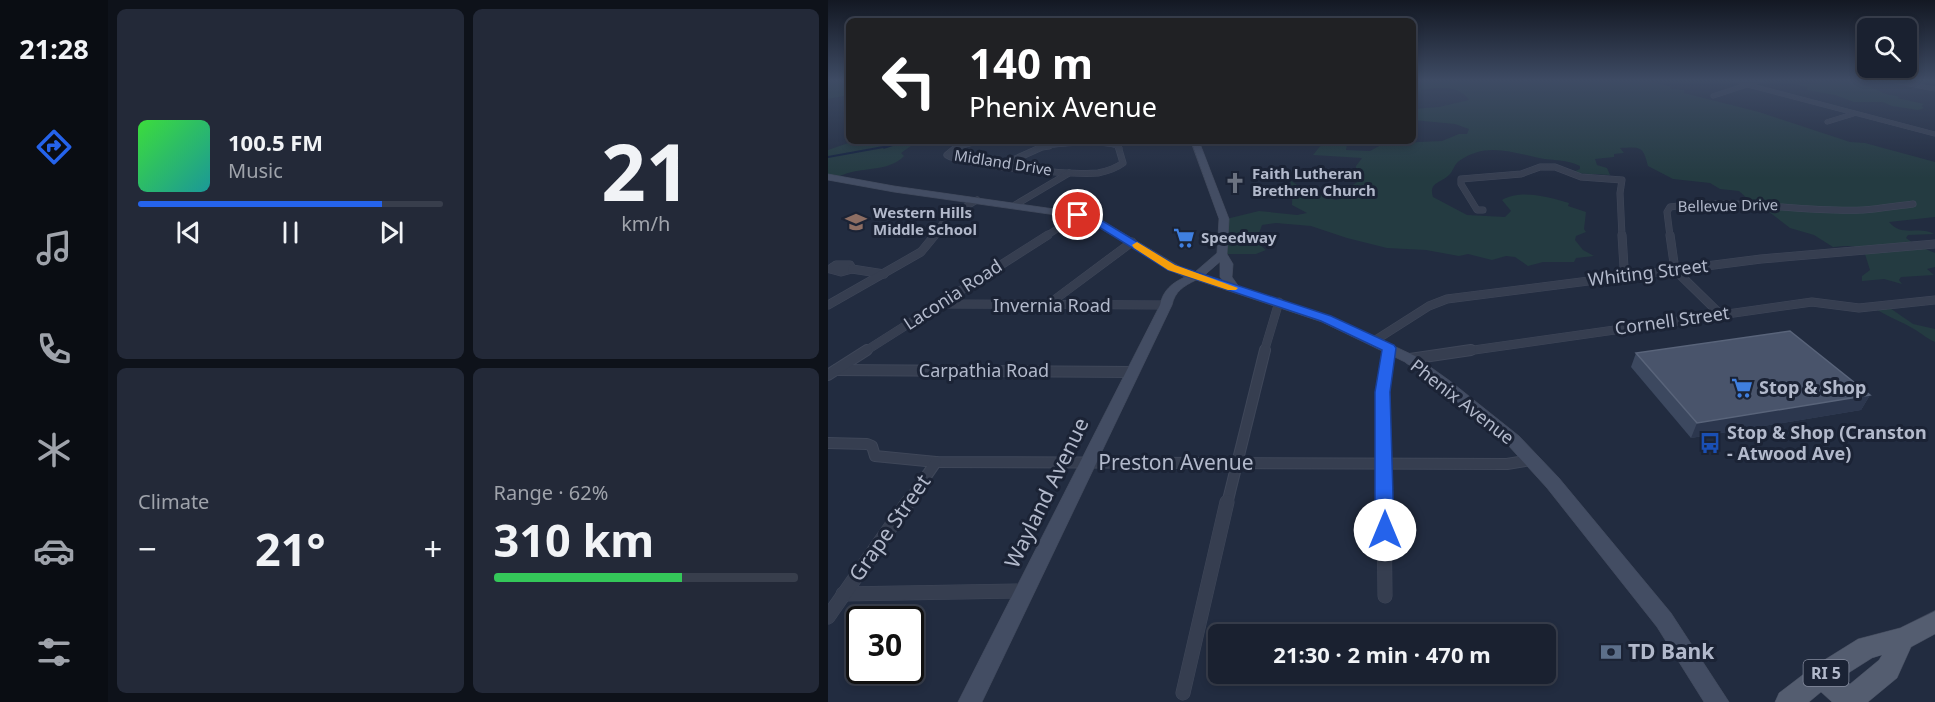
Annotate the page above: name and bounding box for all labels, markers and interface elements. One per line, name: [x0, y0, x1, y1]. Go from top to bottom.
map controls: [1857, 18, 1917, 78]
button: search: [1857, 18, 1917, 78]
text: 21:28: [19, 30, 89, 67]
text: 140 m: [969, 34, 1093, 91]
icon: left: [870, 42, 948, 120]
text: Phenix Avenue: [969, 88, 1157, 125]
text: 21: [601, 118, 690, 224]
icon: directions: [33, 126, 75, 168]
text: 100.5 FM: [228, 127, 323, 157]
street label: Midland Drive: [953, 144, 1053, 180]
text: Music: [228, 157, 283, 184]
place label: Faith Lutheran Brethren Church: [1252, 163, 1376, 200]
church icon: Faith Lutheran Brethren Church: [1223, 171, 1247, 195]
pin: [1052, 189, 1103, 240]
street label: Bellevue Drive: [1678, 194, 1778, 216]
icon: arrive: [1061, 198, 1094, 231]
place label: Western Hills Middle School: [873, 202, 977, 239]
text: km/h: [621, 210, 670, 237]
school or university icon: Western Hills Middle School: [844, 210, 868, 234]
icon: previous: [172, 216, 205, 249]
icon: pause: [274, 216, 307, 249]
icon: next: [375, 216, 408, 249]
supermarket icon: Speedway: [1172, 226, 1196, 250]
icon: music: [33, 227, 75, 269]
place label: Speedway: [1201, 227, 1277, 247]
street label: Laconia Road: [899, 253, 1006, 335]
street label: Whiting Street: [1586, 253, 1710, 291]
street label: Invernia Road: [993, 293, 1111, 317]
street label: Cornell Street: [1613, 300, 1731, 340]
icon: phone: [33, 328, 75, 370]
street label: Phenix Avenue: [1406, 353, 1519, 449]
street label: Carpathia Road: [919, 358, 1049, 382]
place label: Stop & Shop: [1759, 375, 1866, 399]
supermarket icon: Stop & Shop: [1730, 376, 1754, 400]
street label: Wayland Avenue: [998, 413, 1095, 572]
place label: Stop & Shop (Cranston - Atwood Ave): [1727, 420, 1927, 465]
icon: climate: [33, 429, 75, 471]
bus stop icon: Stop & Shop (Cranston - Atwood Ave): [1698, 431, 1722, 455]
street label: Preston Avenue: [1098, 448, 1254, 476]
street label: Grape Street: [842, 468, 936, 586]
text: Range · 62%: [494, 479, 608, 506]
text: Climate: [138, 488, 209, 515]
position arrow: [1353, 498, 1417, 562]
text: 310 km: [494, 509, 654, 570]
text: 21°: [255, 518, 326, 579]
text: −: [138, 526, 157, 571]
text: +: [424, 526, 443, 571]
icon: car: [33, 530, 75, 572]
speed limit sign: 30: [846, 606, 924, 684]
icon: filters: [33, 631, 75, 673]
place label: TD Bank: [1628, 637, 1715, 665]
text: 21:30 · 2 min · 470 m: [1273, 639, 1491, 669]
bank icon: TD Bank: [1599, 640, 1623, 664]
road number: RI 5: [1804, 660, 1848, 686]

